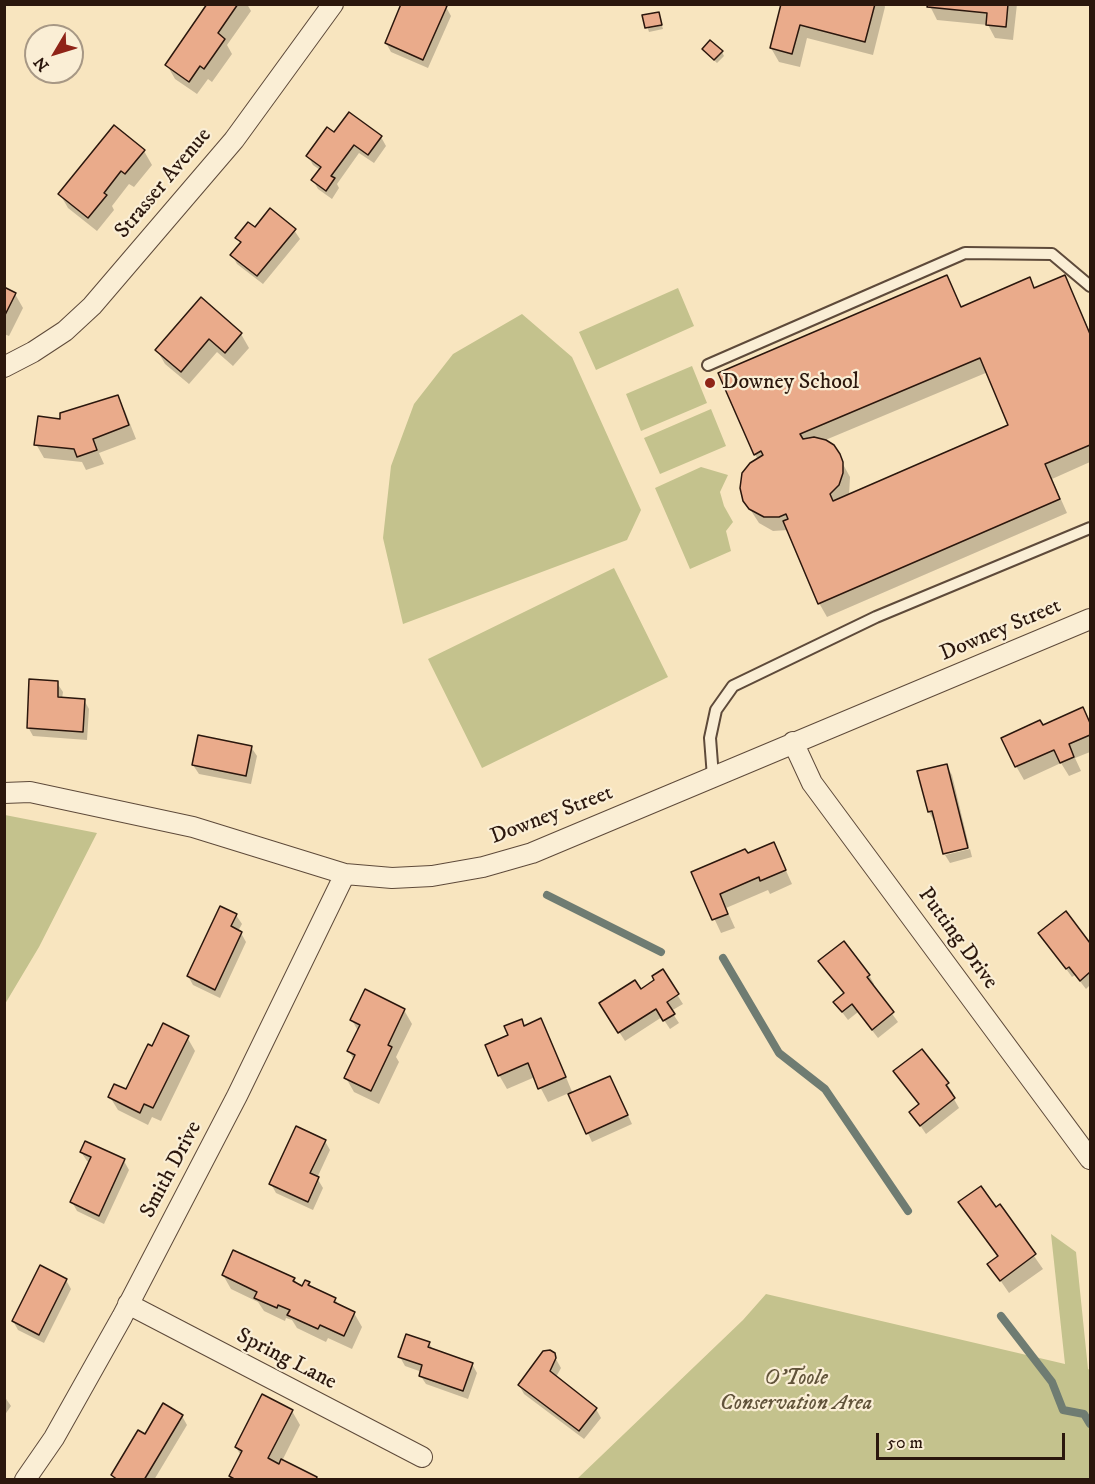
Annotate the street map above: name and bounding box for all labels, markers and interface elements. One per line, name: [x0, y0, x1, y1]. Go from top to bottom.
north arrow: [24, 24, 84, 84]
text: N: [29, 53, 53, 75]
street label: Strasser Avenue: [110, 123, 218, 245]
place label: Downey School: [722, 370, 859, 396]
marker: Downey School: [703, 376, 717, 390]
street label: Downey Street: [937, 594, 1065, 668]
street label: Downey Street: [487, 781, 617, 851]
street label: Putting Drive: [911, 883, 1003, 995]
street label: Smith Drive: [135, 1117, 209, 1223]
street label: Spring Lane: [231, 1323, 341, 1397]
park label: O'Toole Conservation Area: [720, 1366, 872, 1418]
scale bar: [879, 1421, 1068, 1459]
text: 50 m: [887, 1432, 923, 1454]

